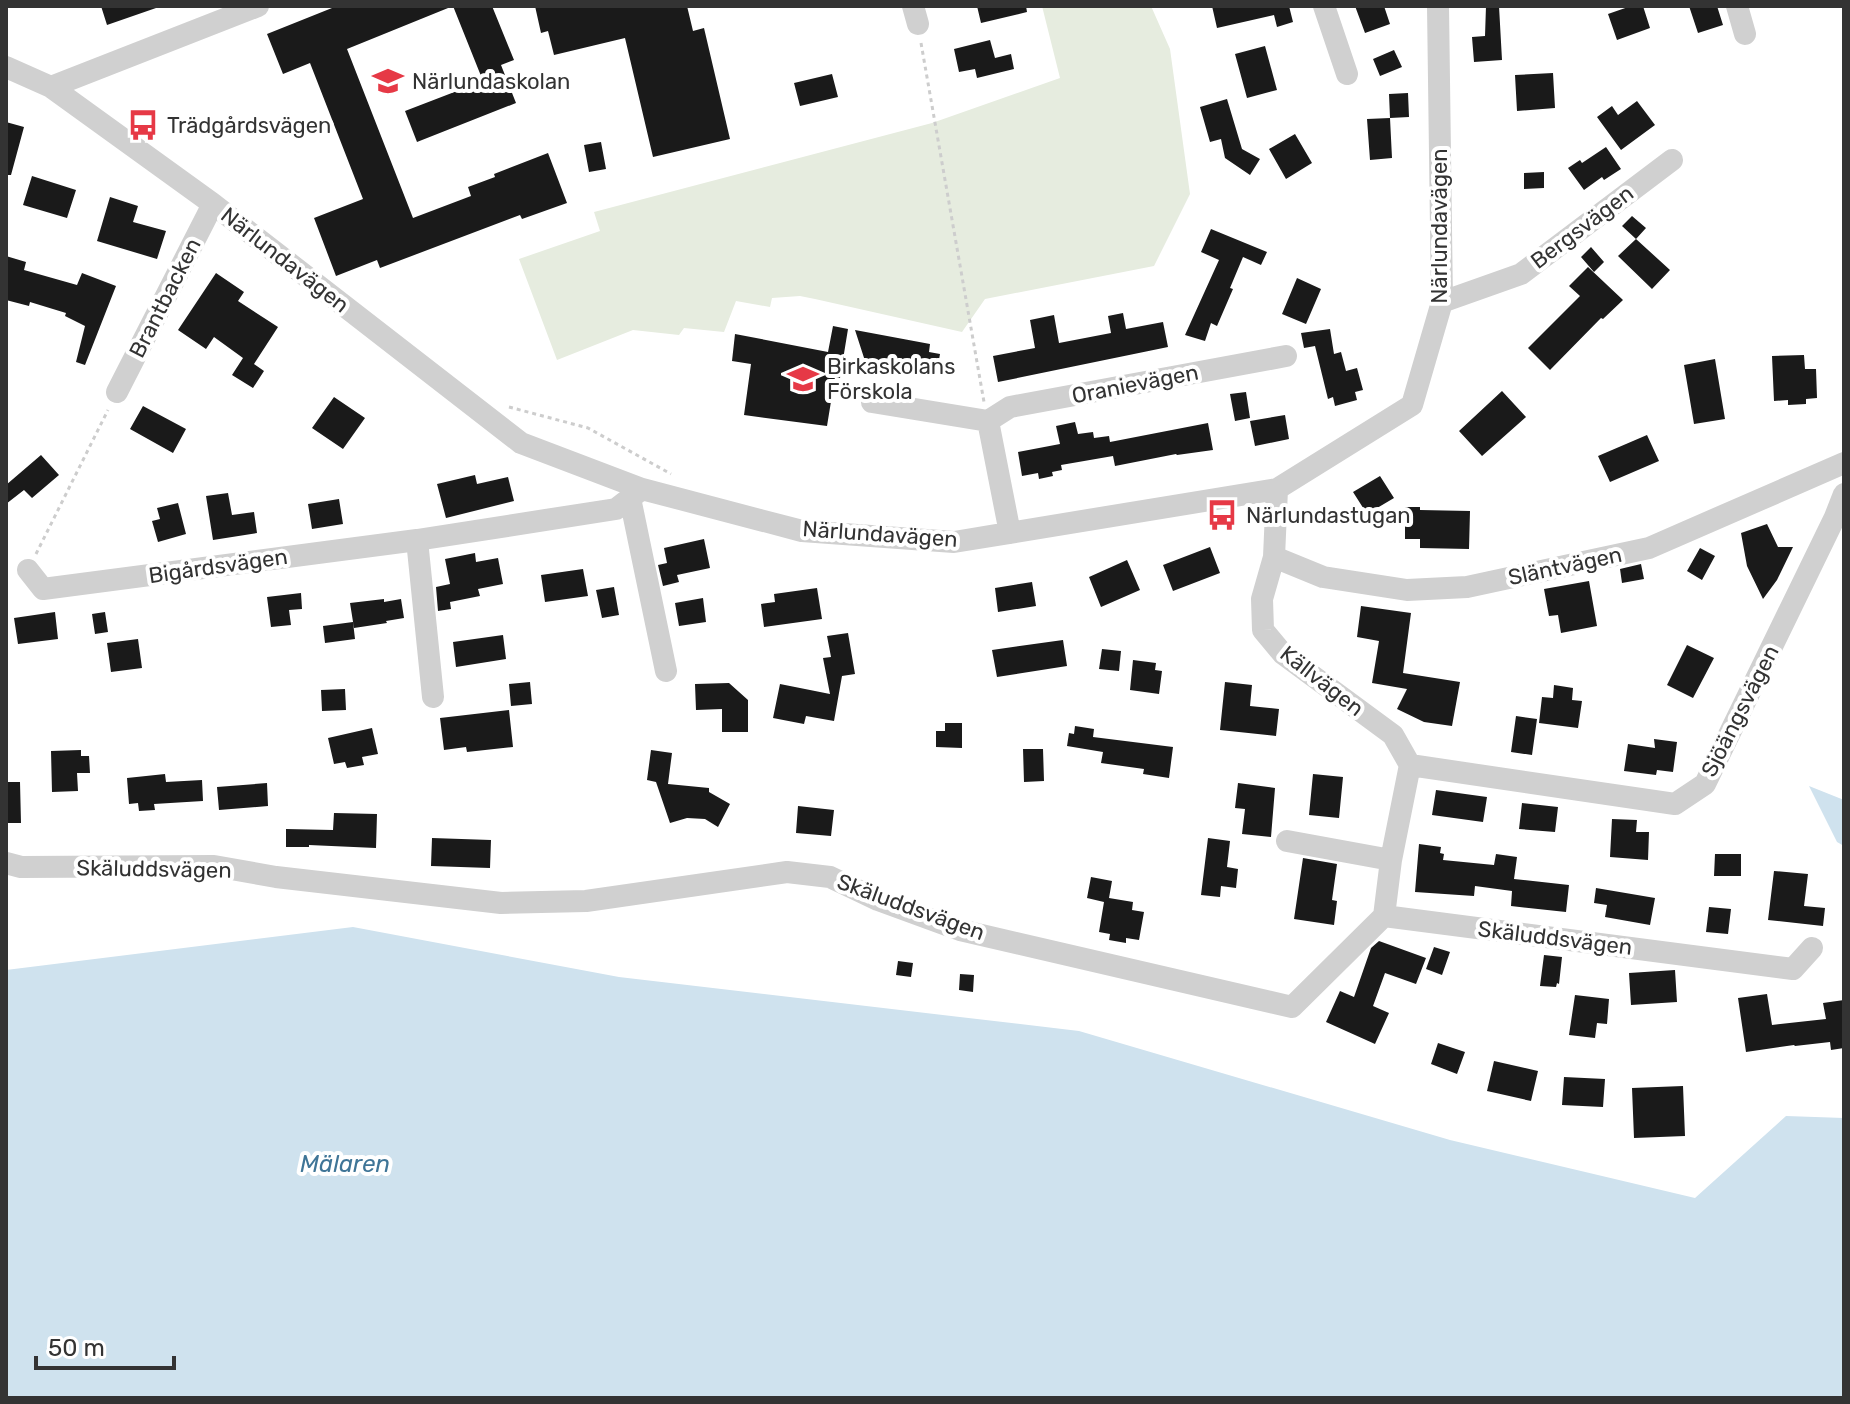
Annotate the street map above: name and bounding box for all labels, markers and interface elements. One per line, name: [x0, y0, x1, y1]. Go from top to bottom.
school or university icon: Närlundaskolan: [371, 64, 405, 98]
place label: Närlundaskolan: [412, 68, 570, 95]
bus stop icon: Trädgårdsvägen: [126, 108, 160, 142]
place label: Trädgårdsvägen: [167, 112, 331, 139]
street label: Närlundavägen: [1426, 148, 1453, 304]
street label: Bergsvägen: [1525, 180, 1639, 274]
street label: Närlundavägen: [215, 202, 355, 318]
street label: Brantbacken: [123, 234, 207, 362]
place label: Birkaskolans Förskola: [827, 353, 955, 405]
street label: Oranievägen: [1069, 358, 1201, 410]
school or university icon: Birkaskolans Förskola: [786, 362, 820, 396]
bus stop icon: Närlundastugan: [1205, 498, 1239, 532]
place label: Närlundastugan: [1246, 502, 1411, 529]
street label: Närlundavägen: [802, 515, 958, 553]
street label: Släntvägen: [1506, 541, 1624, 591]
street label: Bigårdsvägen: [147, 543, 289, 589]
street label: Källvägen: [1275, 640, 1369, 722]
street label: Sjöängsvägen: [1695, 641, 1785, 781]
street label: Skäluddsvägen: [76, 854, 232, 884]
street label: Skäluddsvägen: [833, 868, 989, 946]
street label: Skäluddsvägen: [1476, 915, 1634, 961]
water label: Mälaren: [300, 1150, 390, 1178]
scale bar: [36, 1320, 174, 1370]
text: 50 m: [48, 1334, 105, 1362]

